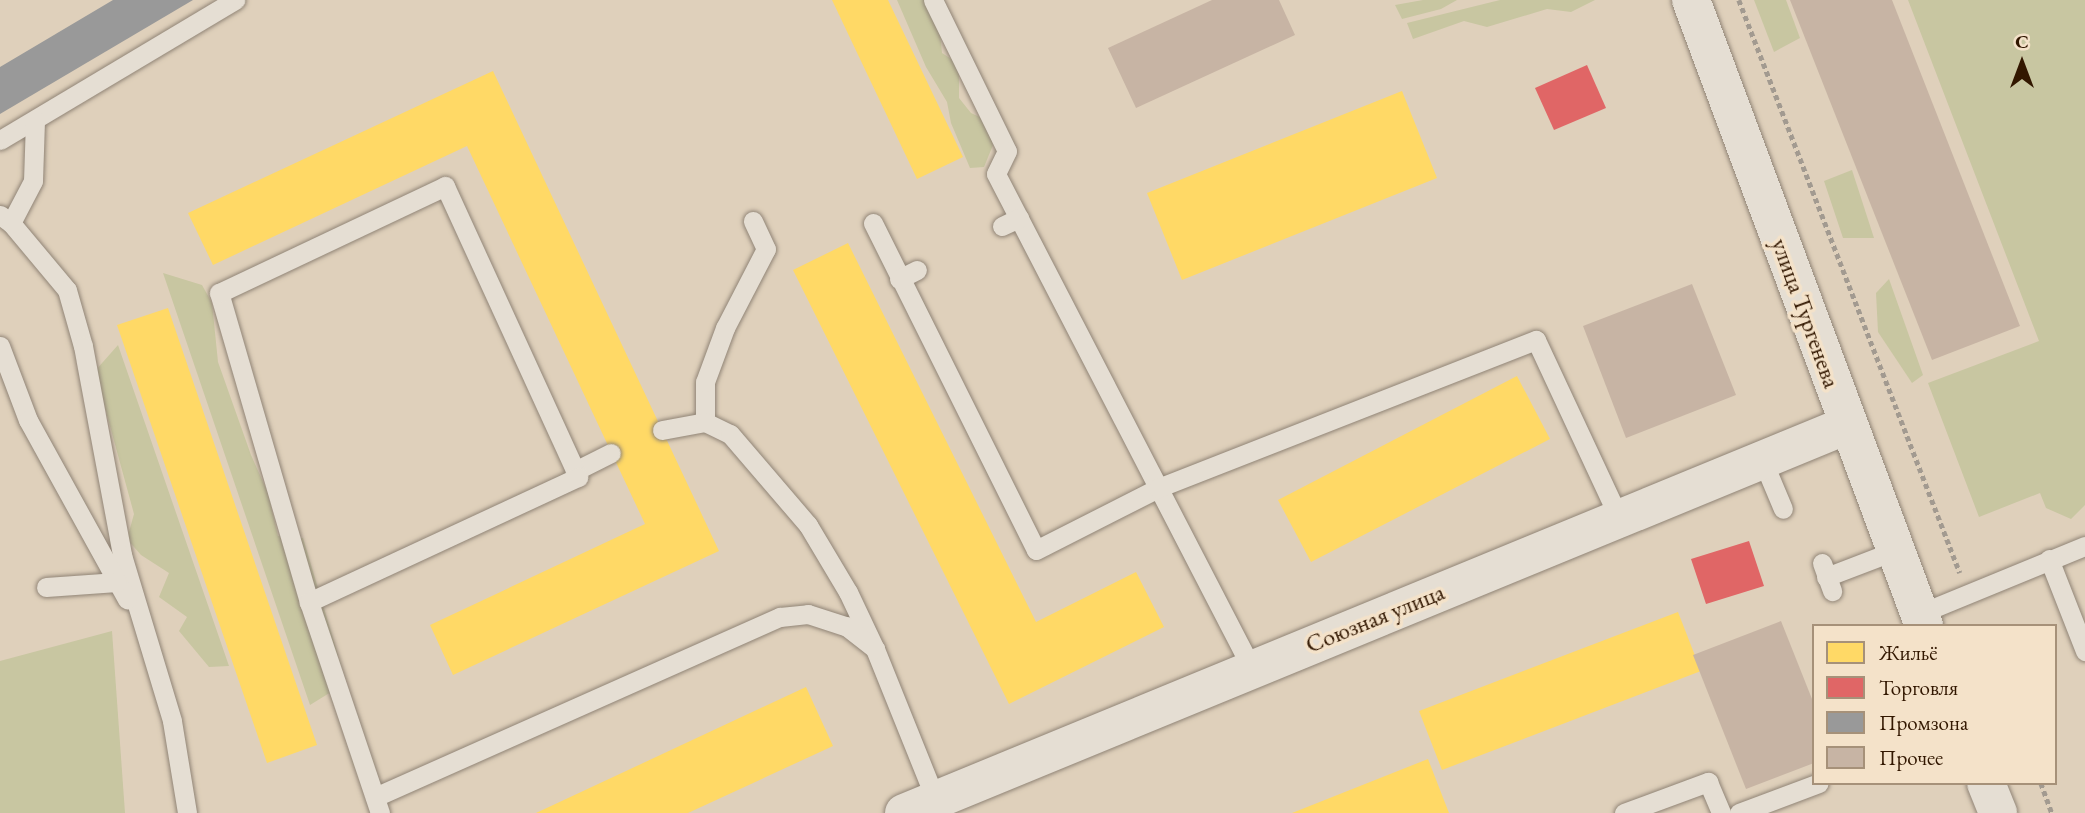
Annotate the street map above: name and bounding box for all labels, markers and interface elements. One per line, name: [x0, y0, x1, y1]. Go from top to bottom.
north arrow: [1987, 28, 2057, 98]
text: С: [2015, 29, 2029, 54]
street label: улица Тургенева: [1766, 234, 1846, 392]
street label: Союзная улица: [1301, 577, 1449, 659]
legend: [1812, 624, 2057, 785]
text: Жильё: [1879, 639, 1938, 666]
text: Торговля: [1879, 674, 1958, 701]
text: Промзона: [1879, 709, 1968, 736]
text: Прочее: [1879, 744, 1943, 771]

